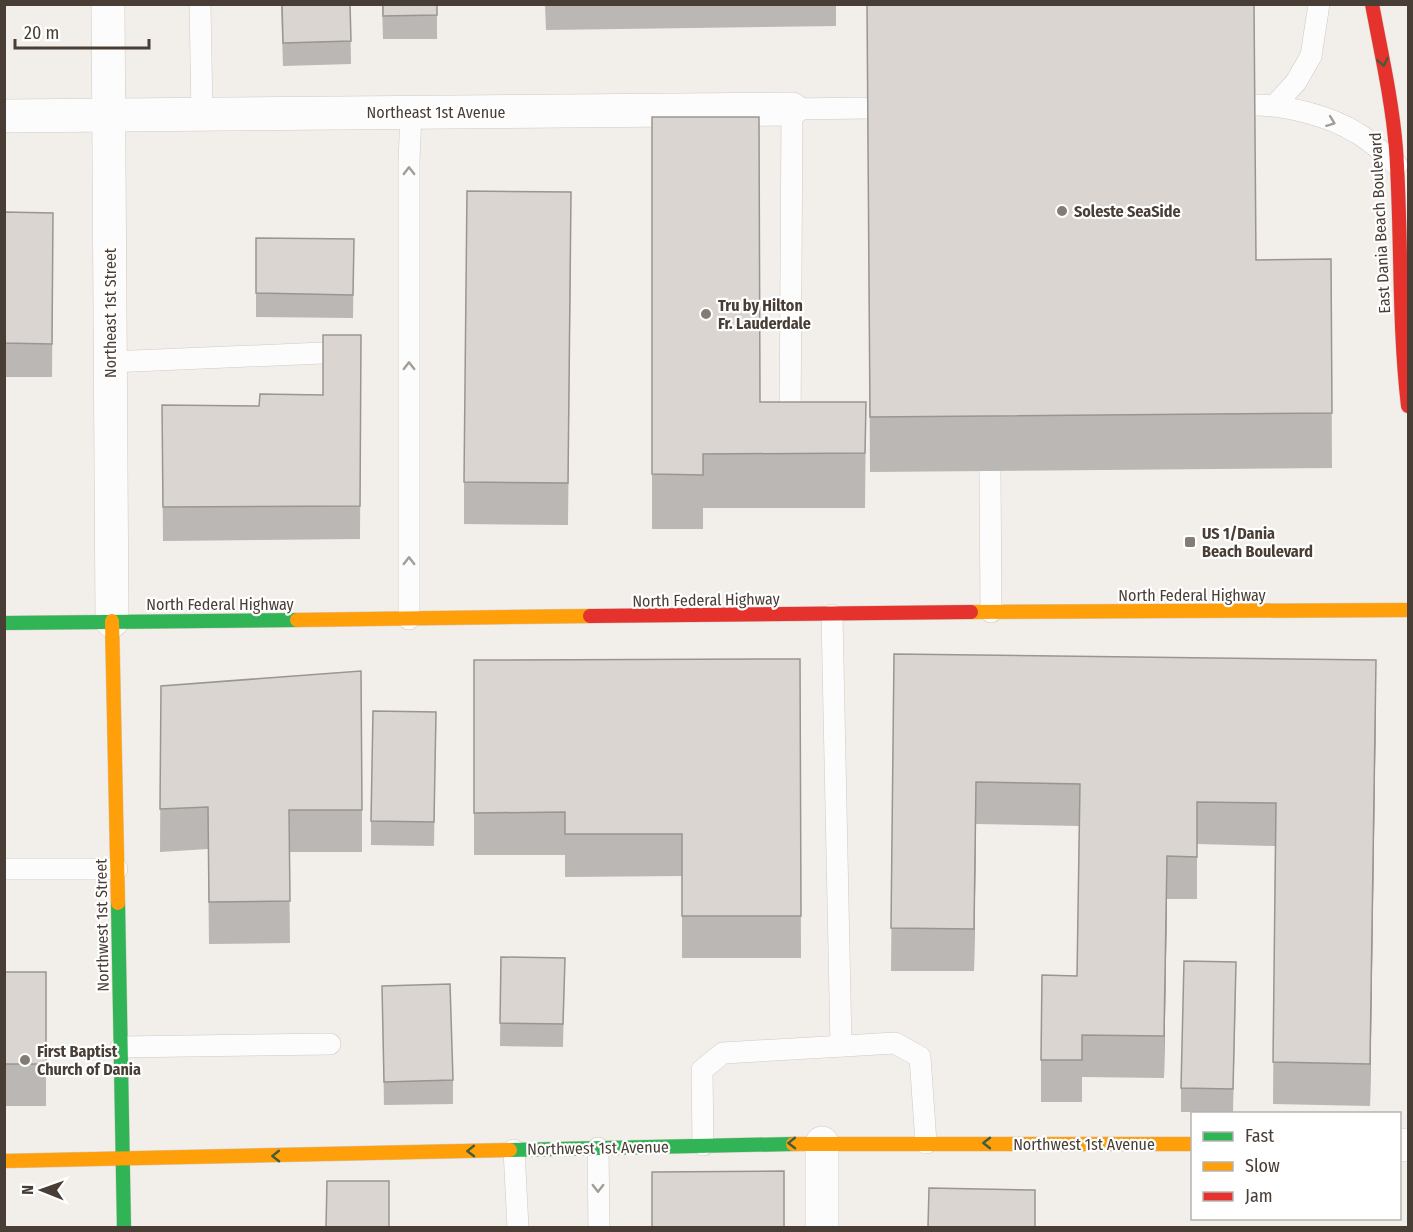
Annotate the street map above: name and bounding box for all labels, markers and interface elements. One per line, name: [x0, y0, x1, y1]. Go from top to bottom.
scale bar: [15, 12, 148, 50]
text: 20 m: [24, 22, 59, 44]
one-way arrow: [1376, 57, 1389, 67]
street label: Northeast 1st Avenue: [367, 103, 506, 122]
one-way arrow: [1326, 114, 1336, 127]
street label: East Dania Beach Boulevard: [1366, 132, 1394, 314]
one-way arrow: [403, 166, 415, 175]
place label: Soleste SeaSide: [1074, 202, 1181, 221]
marker: Soleste SeaSide: [1055, 204, 1069, 218]
street label: Northeast 1st Street: [101, 247, 120, 378]
place label: Tru by Hilton Fr. Lauderdale: [718, 296, 811, 333]
marker: Tru by Hilton Fr. Lauderdale: [699, 307, 713, 321]
one-way arrow: [403, 361, 415, 370]
place label: US 1/Dania Beach Boulevard: [1202, 524, 1313, 561]
marker: US 1/Dania Beach Boulevard: [1183, 535, 1197, 549]
one-way arrow: [403, 556, 415, 565]
street label: North Federal Highway: [1118, 586, 1267, 605]
street label: North Federal Highway: [632, 589, 781, 611]
street label: North Federal Highway: [146, 595, 295, 614]
street label: Northwest 1st Street: [91, 858, 113, 992]
place label: First Baptist Church of Dania: [37, 1042, 141, 1079]
marker: First Baptist Church of Dania: [18, 1053, 32, 1067]
legend: [1191, 1112, 1401, 1220]
text: Fast: [1245, 1125, 1274, 1147]
street label: Northwest 1st Avenue: [1013, 1135, 1155, 1154]
street label: Northwest 1st Avenue: [527, 1137, 669, 1159]
one-way arrow: [788, 1137, 797, 1150]
one-way arrow: [983, 1137, 992, 1149]
one-way arrow: [467, 1145, 476, 1157]
one-way arrow: [272, 1149, 281, 1162]
text: Slow: [1245, 1155, 1280, 1177]
north arrow: [12, 1160, 72, 1220]
one-way arrow: [592, 1183, 604, 1192]
text: N: [18, 1185, 37, 1195]
text: Jam: [1245, 1185, 1273, 1207]

